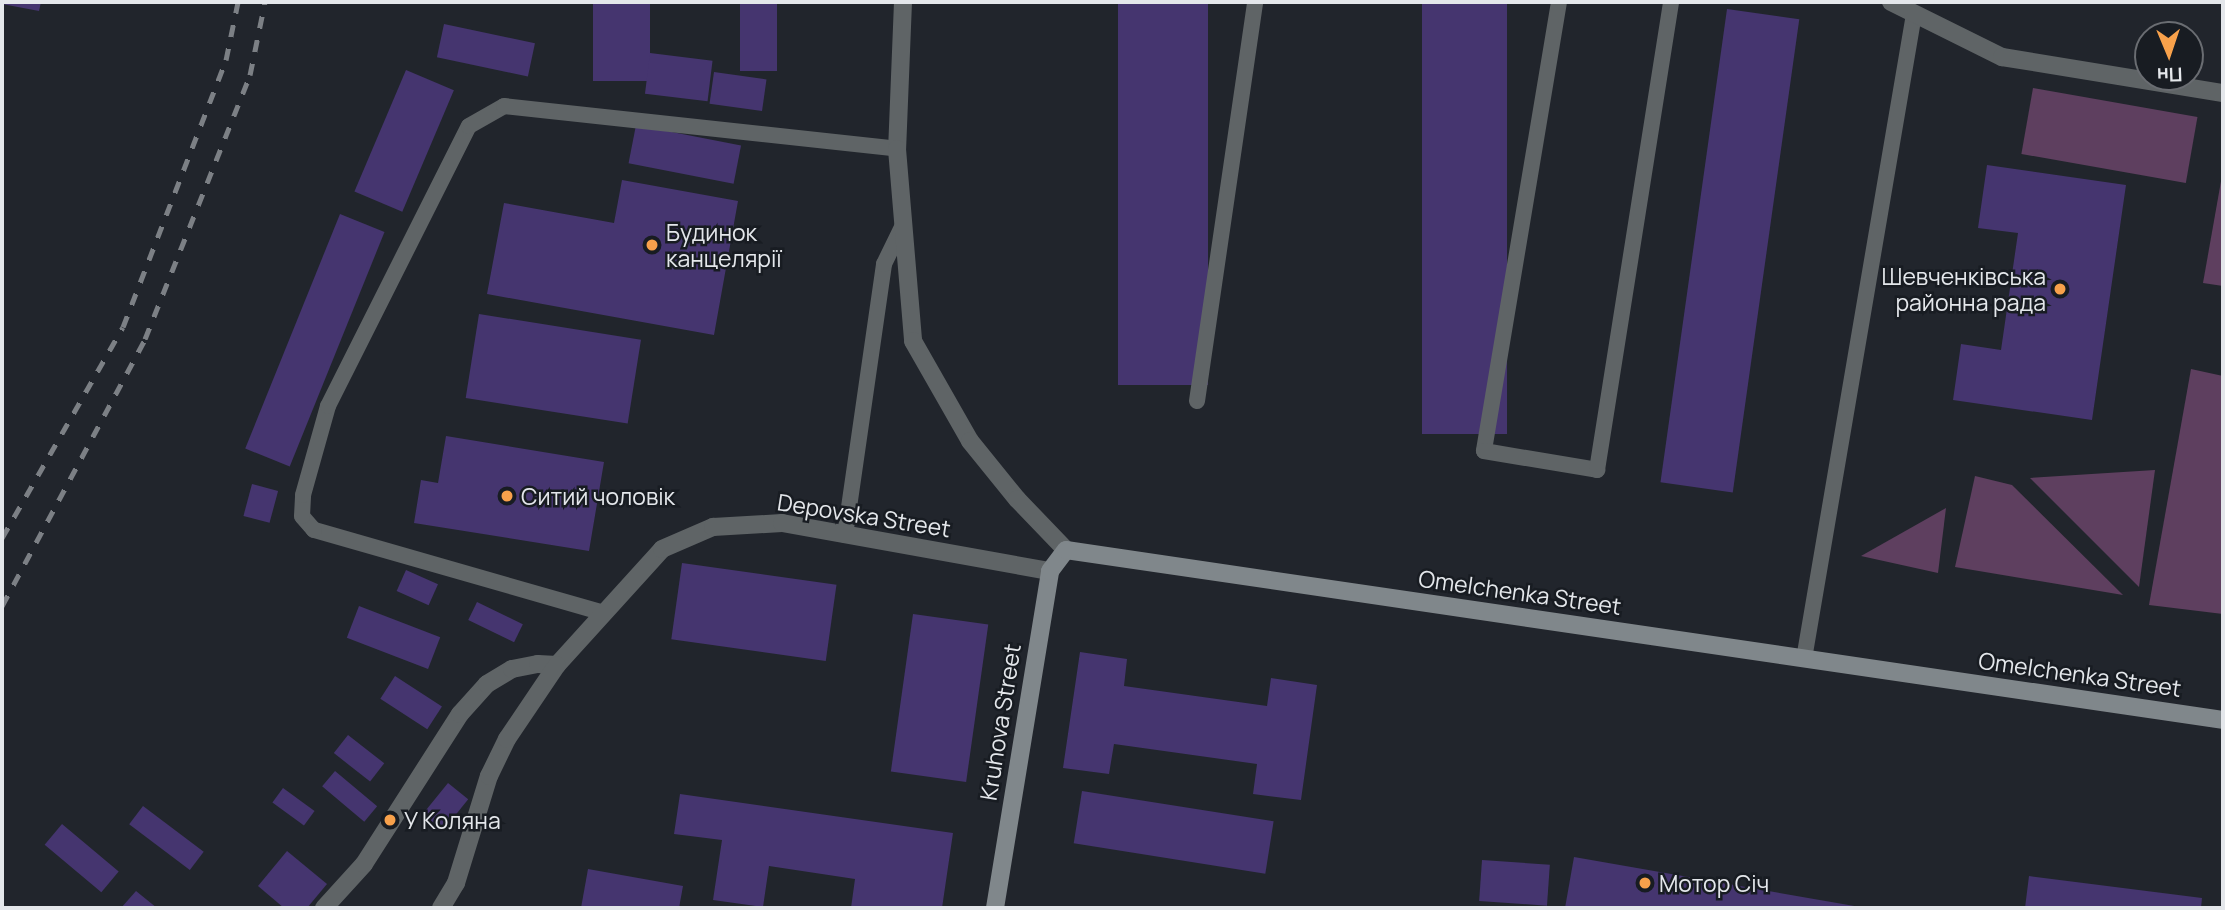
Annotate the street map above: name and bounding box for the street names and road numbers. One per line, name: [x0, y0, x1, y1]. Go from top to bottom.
street label: Depovska Street: [775, 488, 953, 542]
street label: Omelchenka Street: [1417, 564, 1623, 620]
street label: Kruhova Street: [974, 642, 1026, 802]
street label: Omelchenka Street: [1977, 646, 2183, 702]

